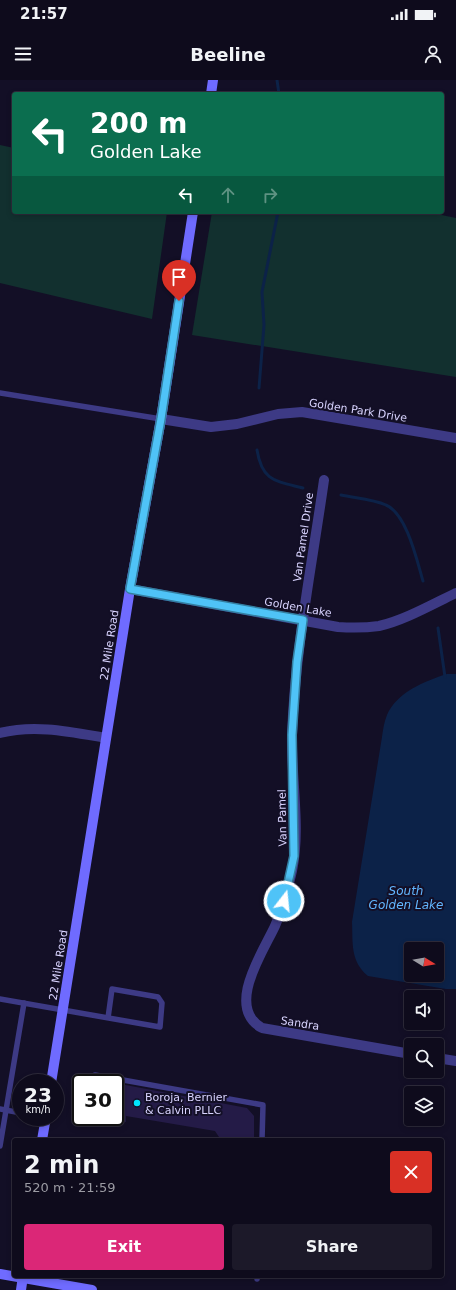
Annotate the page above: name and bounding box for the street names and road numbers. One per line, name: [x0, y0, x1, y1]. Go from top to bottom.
street label: Golden Park Drive: [308, 396, 408, 425]
street label: Van Pamel Drive: [291, 491, 316, 583]
street label: Golden Lake: [263, 595, 333, 620]
street label: 22 Mile Road: [98, 609, 121, 681]
street label: Van Pamel: [276, 789, 289, 847]
street label: 22 Mile Road: [47, 929, 70, 1001]
street label: Sandra: [280, 1014, 320, 1033]

